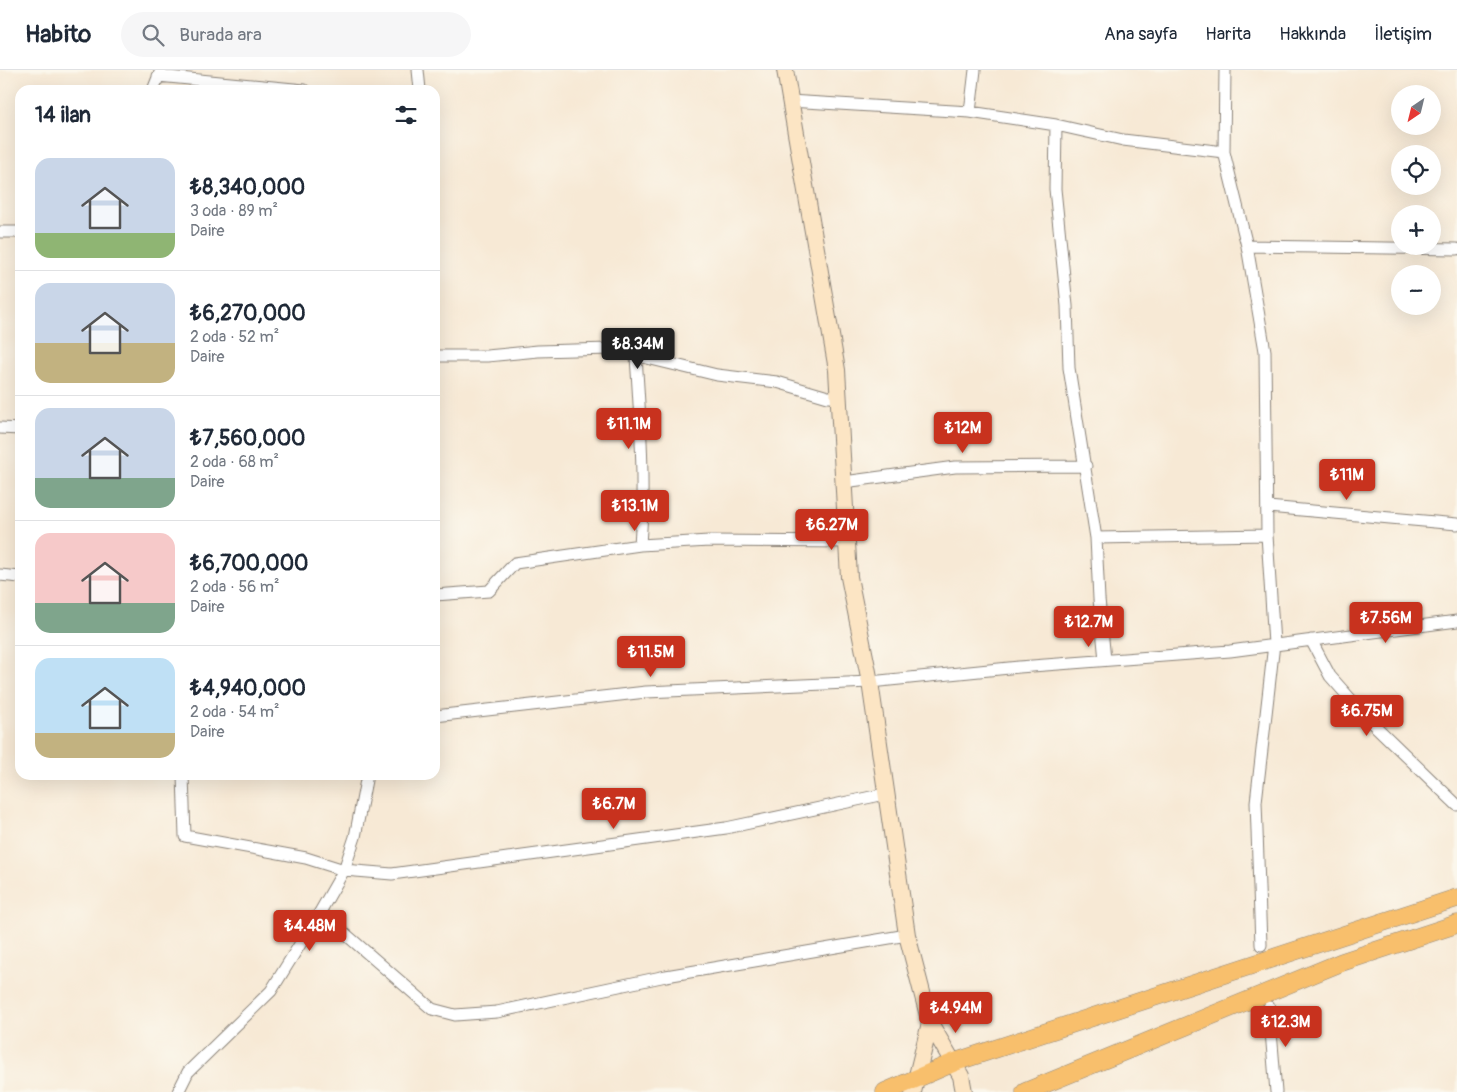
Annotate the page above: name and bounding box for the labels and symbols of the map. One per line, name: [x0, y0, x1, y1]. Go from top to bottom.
north arrow: [1391, 85, 1441, 135]
pin: ₺8.34M: [597, 328, 679, 370]
pin: ₺11.1M: [588, 408, 670, 450]
pin: ₺12M: [933, 412, 993, 454]
pin: ₺11M: [1317, 458, 1377, 501]
pin: ₺13.1M: [594, 490, 676, 532]
pin: ₺6.27M: [791, 508, 873, 551]
pin: ₺7.56M: [1345, 602, 1427, 644]
pin: ₺12.7M: [1048, 606, 1130, 648]
pin: ₺11.5M: [610, 636, 692, 678]
pin: ₺6.75M: [1326, 694, 1408, 737]
pin: ₺6.7M: [579, 788, 649, 830]
pin: ₺4.48M: [269, 910, 351, 952]
pin: ₺4.94M: [915, 992, 997, 1034]
pin: ₺12.3M: [1245, 1006, 1327, 1048]

